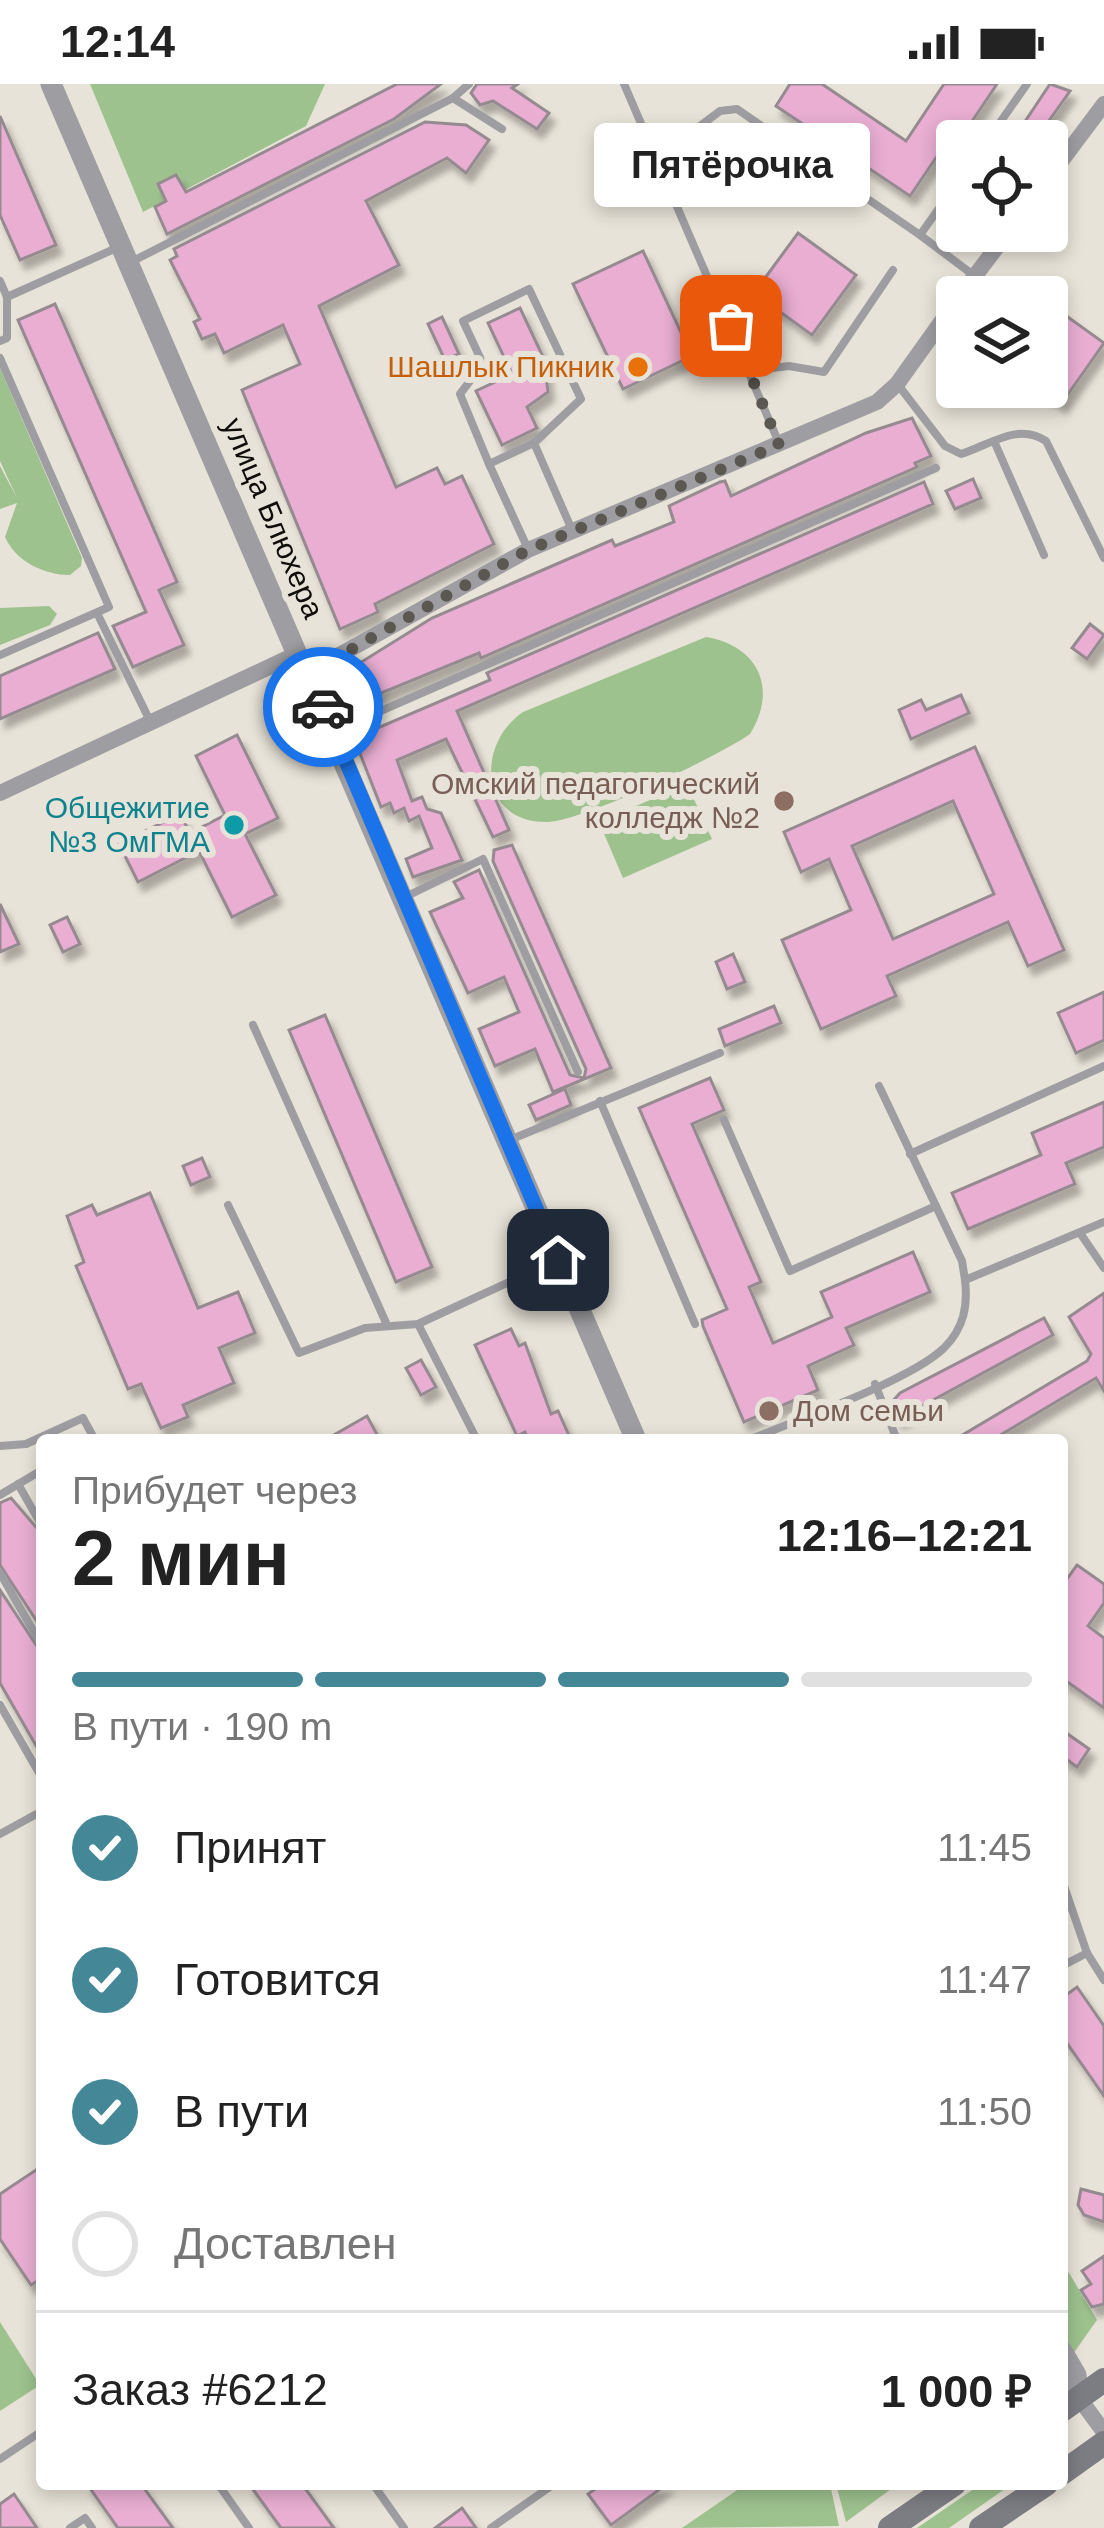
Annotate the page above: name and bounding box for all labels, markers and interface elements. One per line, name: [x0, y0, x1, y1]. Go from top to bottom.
text: 12:14: [60, 16, 175, 67]
map controls: [936, 120, 1068, 408]
button: locate: [936, 120, 1068, 252]
callout: Пятёрочка: [593, 122, 869, 206]
text: Пятёрочка: [631, 143, 833, 186]
pin: [680, 275, 782, 377]
button: layers: [936, 276, 1068, 408]
icon: bag: [698, 293, 764, 359]
place label: Шашлык Пикник: [387, 350, 615, 383]
marker: Шашлык Пикник: [625, 354, 651, 380]
street label: улица Блюхера: [216, 413, 331, 623]
courier: [263, 647, 383, 767]
icon: car: [290, 674, 356, 740]
place label: Омский педагогический колледж №2: [431, 767, 760, 834]
marker: Омский педагогический колледж №2: [771, 788, 797, 814]
place label: Общежитие №3 ОмГМА: [45, 791, 210, 858]
marker: Общежитие №3 ОмГМА: [221, 812, 247, 838]
pin: [507, 1209, 609, 1311]
icon: home: [525, 1227, 591, 1293]
place label: Дом семьи: [793, 1394, 944, 1427]
marker: Дом семьи: [756, 1398, 782, 1424]
text: Прибудет через: [72, 1469, 357, 1512]
text: 12:16–12:21: [777, 1510, 1032, 1561]
text: 2 мин: [72, 1514, 290, 1602]
text: В пути · 190 m: [72, 1705, 332, 1748]
icon: check: [72, 1815, 138, 1881]
text: Принят: [174, 1822, 326, 1873]
text: 11:45: [937, 1826, 1032, 1869]
icon: check: [72, 1947, 138, 2013]
text: Готовится: [174, 1954, 381, 2005]
text: 11:47: [937, 1958, 1032, 2001]
icon: check: [72, 2079, 138, 2145]
text: В пути: [174, 2086, 309, 2137]
text: 11:50: [937, 2090, 1032, 2133]
text: Доставлен: [174, 2218, 397, 2269]
text: Заказ #6212: [72, 2364, 328, 2415]
text: 1 000 ₽: [881, 2366, 1032, 2417]

